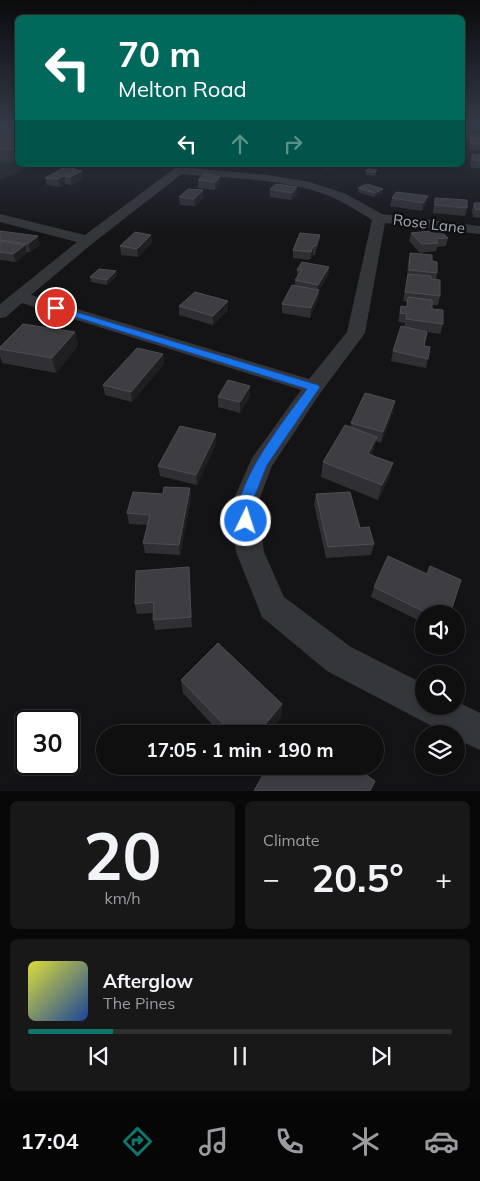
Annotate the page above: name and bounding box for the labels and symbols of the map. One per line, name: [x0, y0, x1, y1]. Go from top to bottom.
street label: Rose Lane: [392, 210, 466, 237]
pin: [35, 287, 77, 329]
position arrow: [219, 494, 271, 546]
speed limit sign: 30: [15, 710, 80, 775]

